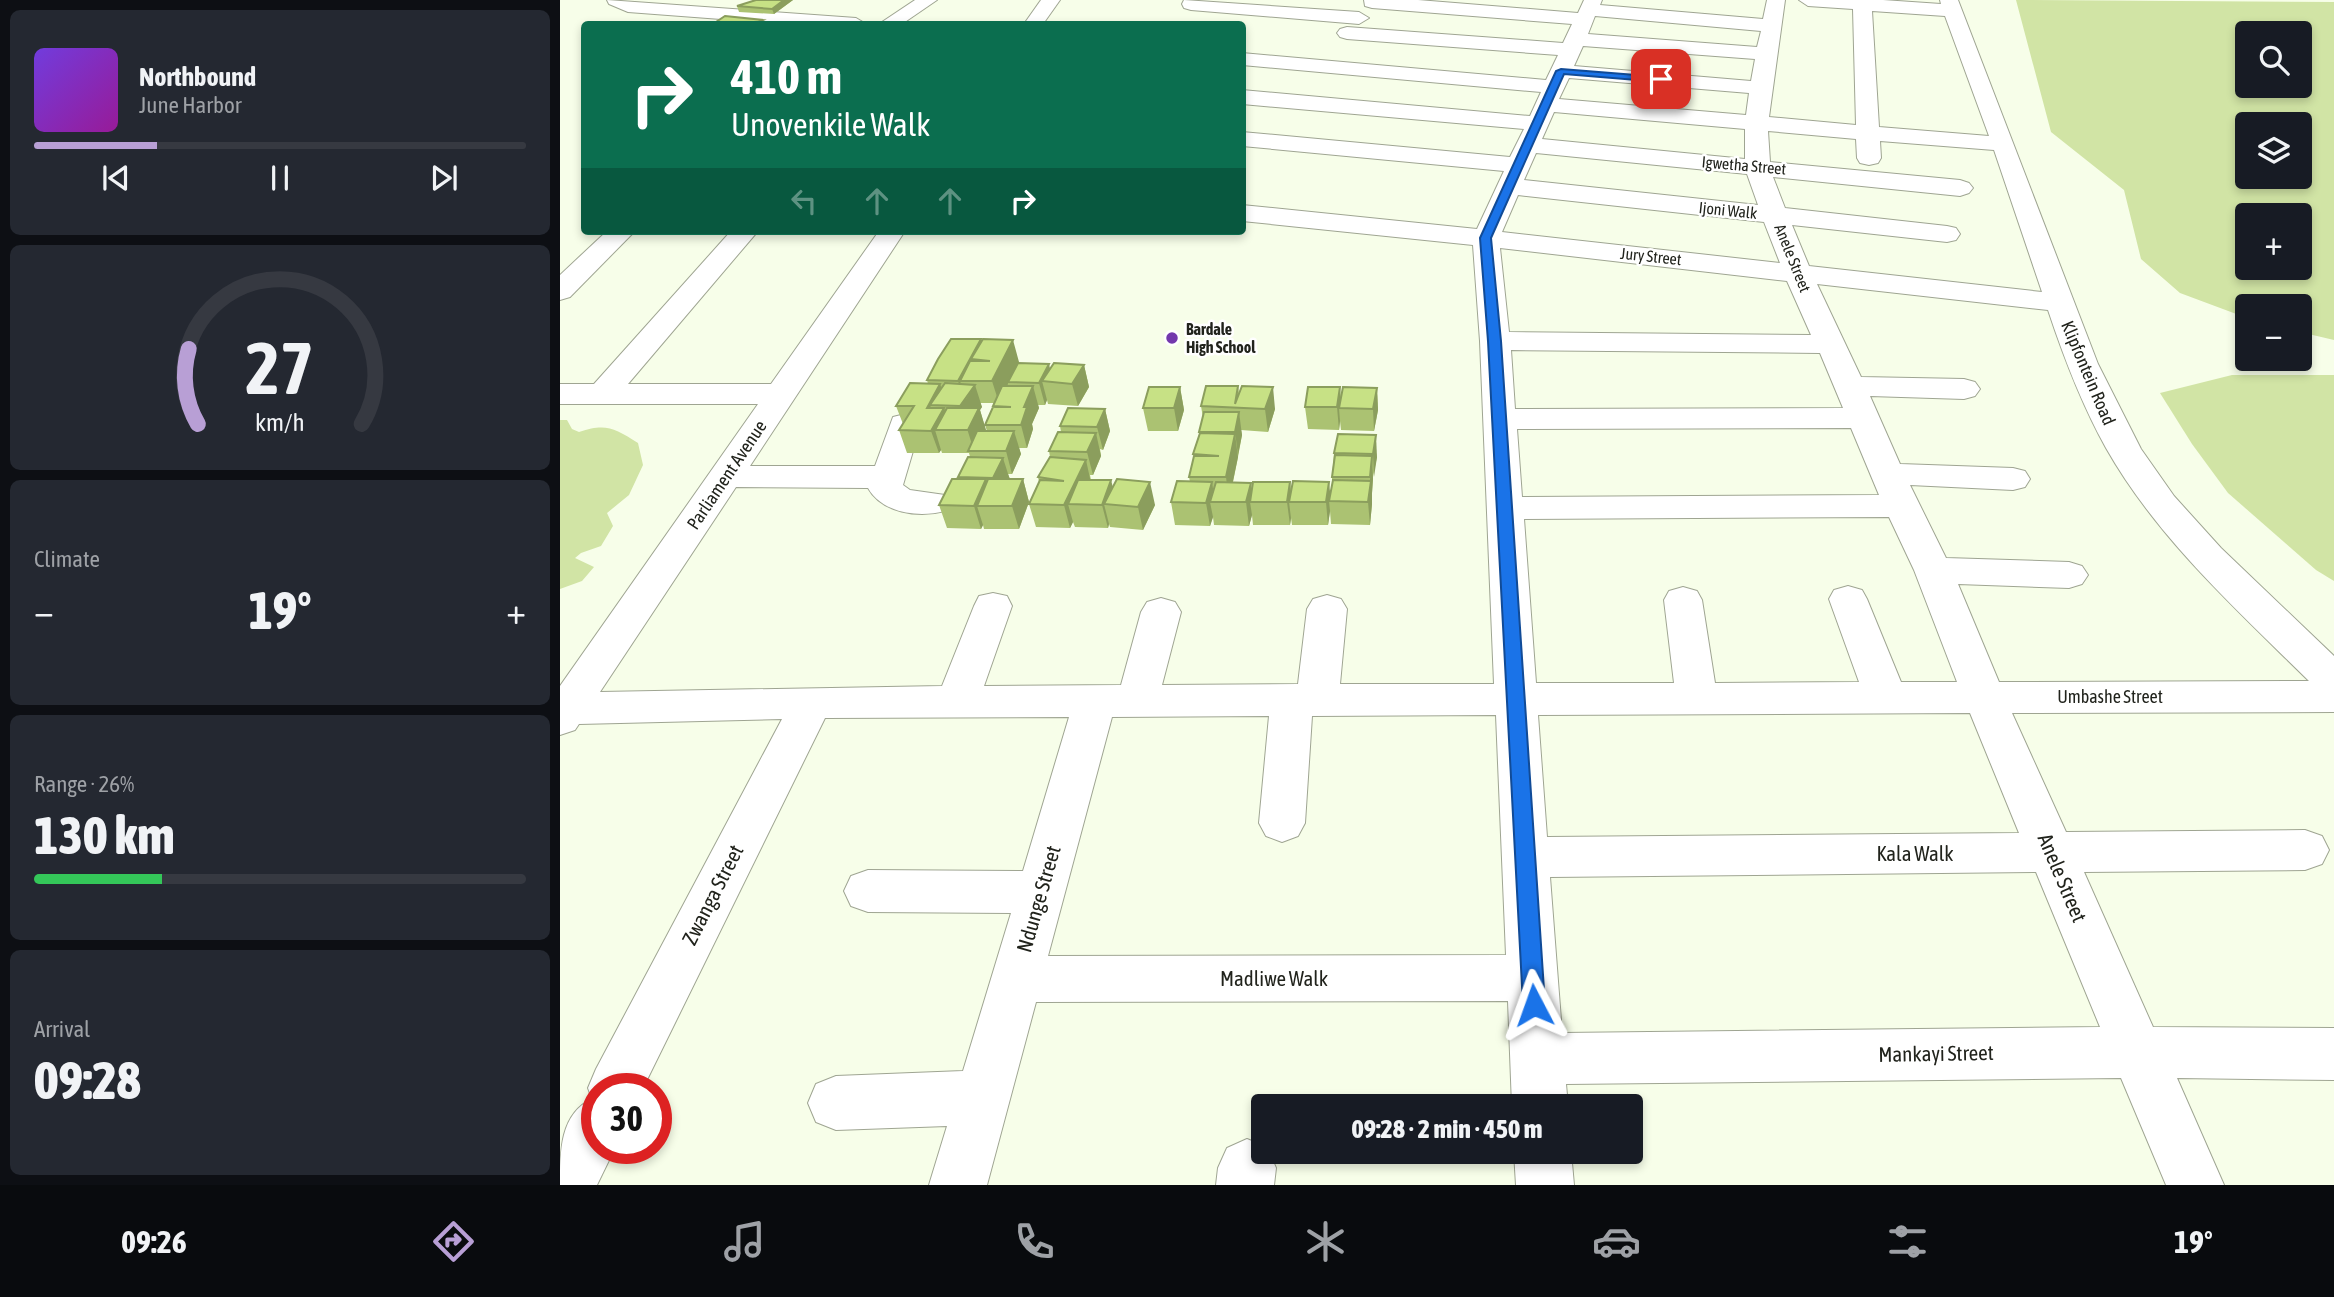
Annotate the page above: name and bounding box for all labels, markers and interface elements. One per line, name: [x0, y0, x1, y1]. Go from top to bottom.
map controls: [2235, 21, 2312, 371]
button: search: [2235, 21, 2312, 98]
text: 410 m: [731, 48, 842, 104]
icon: right: [616, 49, 707, 140]
pin: [1631, 49, 1691, 109]
icon: arrive: [1642, 60, 1680, 98]
text: Northbound: [139, 62, 256, 92]
text: June Harbor: [139, 92, 242, 118]
text: Unovenkile Walk: [731, 106, 930, 143]
button: layers: [2235, 112, 2312, 189]
street label: Igwetha Street: [1701, 152, 1787, 179]
icon: previous: [97, 159, 135, 197]
icon: pause: [261, 159, 299, 197]
icon: next: [425, 159, 463, 197]
icon: left: [785, 182, 823, 220]
icon: ahead: [858, 182, 896, 220]
icon: ahead: [931, 182, 969, 220]
icon: right: [1004, 182, 1042, 220]
street label: Ijoni Walk: [1698, 198, 1758, 223]
button: +: [2235, 203, 2312, 280]
street label: Anele Street: [1771, 221, 1815, 295]
street label: Jury Street: [1619, 244, 1683, 269]
button: −: [2235, 294, 2312, 371]
street label: Klipfontein Road: [2057, 317, 2120, 428]
place label: Bardale High School: [1186, 320, 1256, 356]
text: 27: [246, 326, 314, 409]
marker: Bardale High School: [1164, 330, 1180, 346]
text: km/h: [255, 407, 305, 435]
street label: Parliament Avenue: [682, 416, 771, 533]
text: Climate: [34, 546, 100, 572]
text: 19°: [248, 580, 312, 640]
text: −: [34, 589, 54, 632]
text: +: [506, 589, 526, 632]
street label: Umbashe Street: [2057, 686, 2163, 707]
text: Range · 26%: [34, 771, 134, 797]
text: 130 km: [34, 805, 175, 865]
street label: Anele Street: [2034, 830, 2092, 925]
street label: Zwanga Street: [677, 841, 748, 949]
street label: Kala Walk: [1876, 841, 1954, 865]
street label: Ndunge Street: [1011, 843, 1065, 955]
street label: Madliwe Walk: [1220, 966, 1328, 990]
position arrow: [1497, 968, 1571, 1042]
text: Arrival: [34, 1016, 90, 1042]
street label: Mankayi Street: [1878, 1040, 1994, 1066]
text: 09:28: [34, 1050, 141, 1110]
speed limit sign: 30: [581, 1073, 672, 1164]
text: 09:28 · 2 min · 450 m: [1352, 1114, 1542, 1144]
icon: directions: [429, 1217, 478, 1266]
icon: music: [720, 1217, 769, 1266]
icon: phone: [1010, 1217, 1059, 1266]
icon: climate: [1301, 1217, 1350, 1266]
icon: car: [1592, 1217, 1641, 1266]
icon: filters: [1883, 1217, 1932, 1266]
text: 09:26: [121, 1223, 187, 1260]
text: 19°: [2174, 1223, 2213, 1260]

